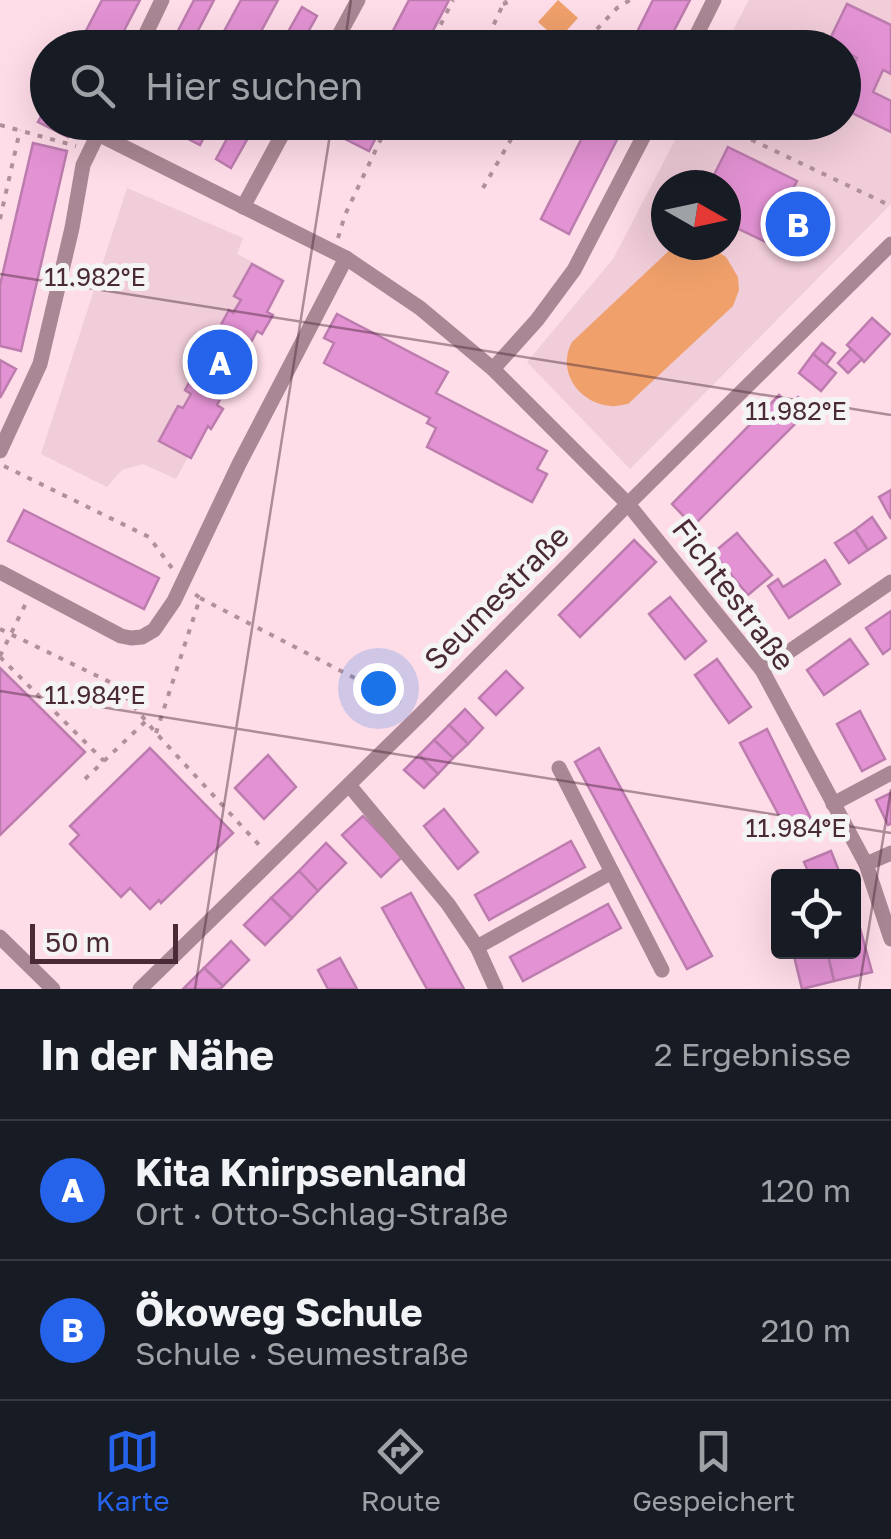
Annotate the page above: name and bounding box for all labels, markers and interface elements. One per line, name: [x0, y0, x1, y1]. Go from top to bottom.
search box: [30, 30, 861, 140]
icon: search: [65, 58, 120, 113]
text: Hier suchen: [145, 63, 363, 108]
north arrow: [651, 170, 741, 260]
pin: B: [766, 186, 830, 262]
text: 11.982°E: [44, 261, 146, 292]
pin: A: [188, 324, 252, 400]
text: 11.982°E: [745, 395, 847, 426]
street label: Fichtestraße: [665, 511, 803, 677]
street label: Seumestraße: [416, 517, 576, 677]
your location: [353, 663, 404, 714]
text: 11.984°E: [44, 679, 146, 710]
text: 11.984°E: [745, 812, 847, 843]
map controls: [771, 869, 861, 959]
button: locate: [771, 869, 861, 959]
scale bar: [30, 919, 178, 964]
text: 50 m: [45, 925, 110, 958]
text: In der Nähe: [40, 1029, 274, 1079]
text: 2 Ergebnisse: [654, 1035, 851, 1073]
text: Kita Knirpsenland: [135, 1149, 467, 1194]
text: A: [61, 1171, 84, 1209]
text: 120 m: [761, 1171, 851, 1209]
text: Ort · Otto-Schlag-Straße: [135, 1194, 508, 1232]
text: Ökoweg Schule: [135, 1289, 423, 1334]
text: B: [61, 1311, 84, 1349]
text: 210 m: [761, 1311, 851, 1349]
text: Schule · Seumestraße: [135, 1334, 468, 1372]
tab: Karte: [96, 1424, 169, 1517]
tab: Route: [361, 1424, 441, 1517]
tab: Gespeichert: [632, 1424, 795, 1517]

